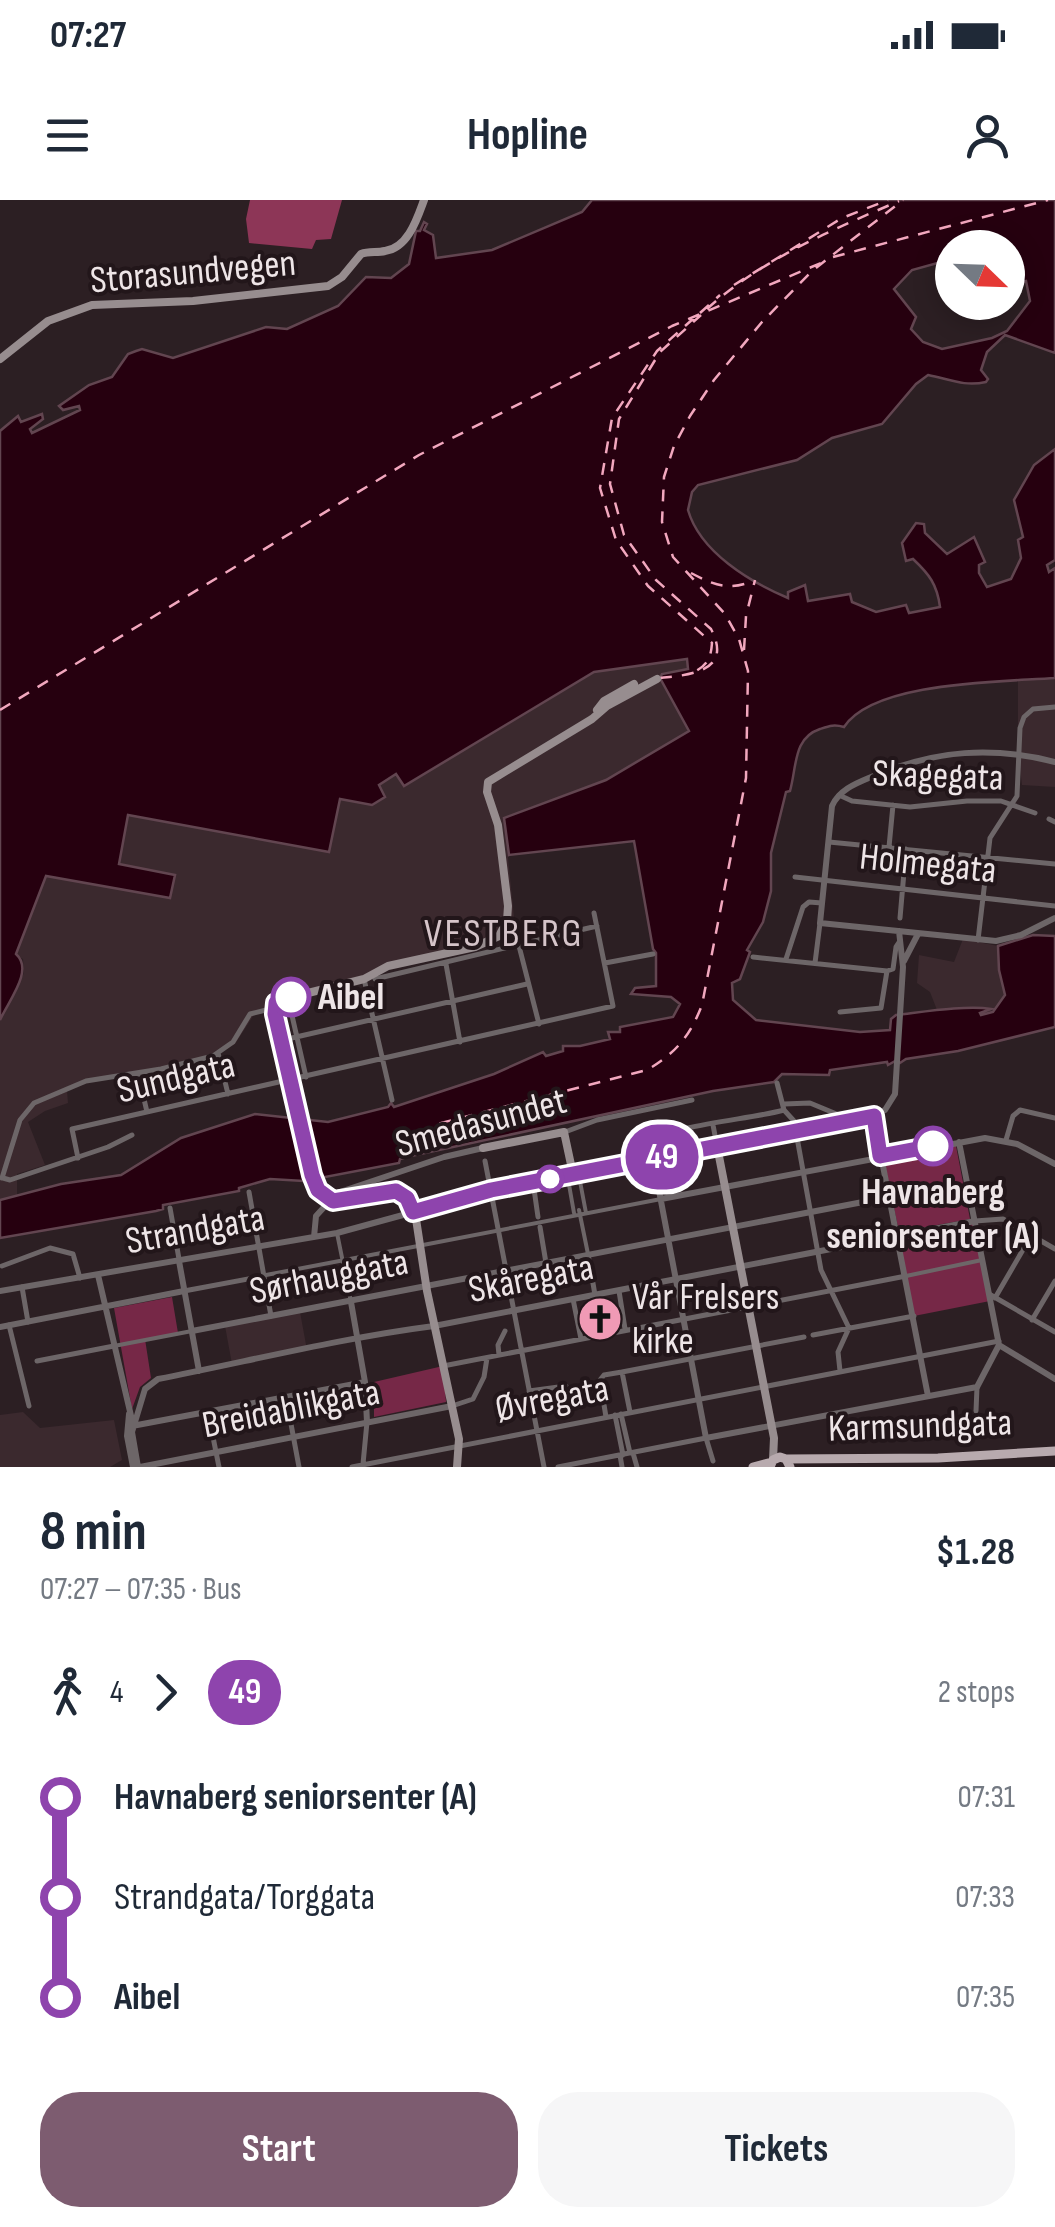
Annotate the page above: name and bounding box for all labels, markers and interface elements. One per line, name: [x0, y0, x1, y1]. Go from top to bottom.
text: 07:27: [50, 13, 126, 58]
icon: menu: [40, 108, 95, 163]
text: Hopline: [467, 108, 588, 163]
icon: person: [960, 108, 1015, 163]
north arrow: [935, 230, 1025, 320]
map controls: [935, 230, 1025, 320]
street label: Storasundvegen: [88, 241, 298, 303]
street label: Skagegata: [872, 751, 1004, 801]
street label: Holmegata: [857, 834, 999, 894]
district label: VESTBERG: [424, 910, 584, 958]
place label: Aibel: [317, 975, 384, 1020]
marker: Aibel: [272, 978, 310, 1016]
street label: Sundgata: [113, 1043, 239, 1113]
street label: Smedasundet: [391, 1079, 571, 1167]
line badge: 49: [617, 1124, 707, 1190]
marker: Havnaberg seniorsenter (A): [914, 1127, 952, 1165]
text: 49: [646, 1136, 678, 1179]
unlabelled marker: [537, 1166, 563, 1192]
place label: Havnaberg seniorsenter (A): [826, 1170, 1040, 1259]
street label: Strandgata: [122, 1196, 268, 1264]
street label: Sørhauggata: [246, 1240, 412, 1314]
street label: Skåregata: [465, 1245, 597, 1313]
place label: Vår Frelsers kirke: [632, 1275, 779, 1364]
church icon: Vår Frelsers kirke: [577, 1296, 623, 1342]
street label: Øvregata: [492, 1366, 612, 1432]
street label: Breidablikgata: [198, 1370, 384, 1448]
street label: Karmsundgata: [827, 1400, 1013, 1452]
text: 8 min: [40, 1499, 147, 1566]
text: $1.28: [936, 1530, 1015, 1575]
text: 07:27 – 07:35 · Bus: [40, 1570, 242, 1609]
icon: walk: [40, 1665, 95, 1720]
icon: forward: [138, 1665, 193, 1720]
text: 49: [228, 1671, 261, 1714]
text: 4: [110, 1673, 123, 1712]
text: 2 stops: [938, 1673, 1015, 1712]
text: Havnaberg seniorsenter (A): [114, 1775, 477, 1820]
text: 07:31: [958, 1778, 1015, 1817]
text: Strandgata/Torggata: [114, 1875, 375, 1920]
text: 07:33: [955, 1878, 1015, 1917]
text: Aibel: [114, 1975, 180, 2020]
text: 07:35: [956, 1978, 1015, 2017]
button: Start: [40, 2092, 518, 2207]
button: Tickets: [538, 2092, 1015, 2207]

